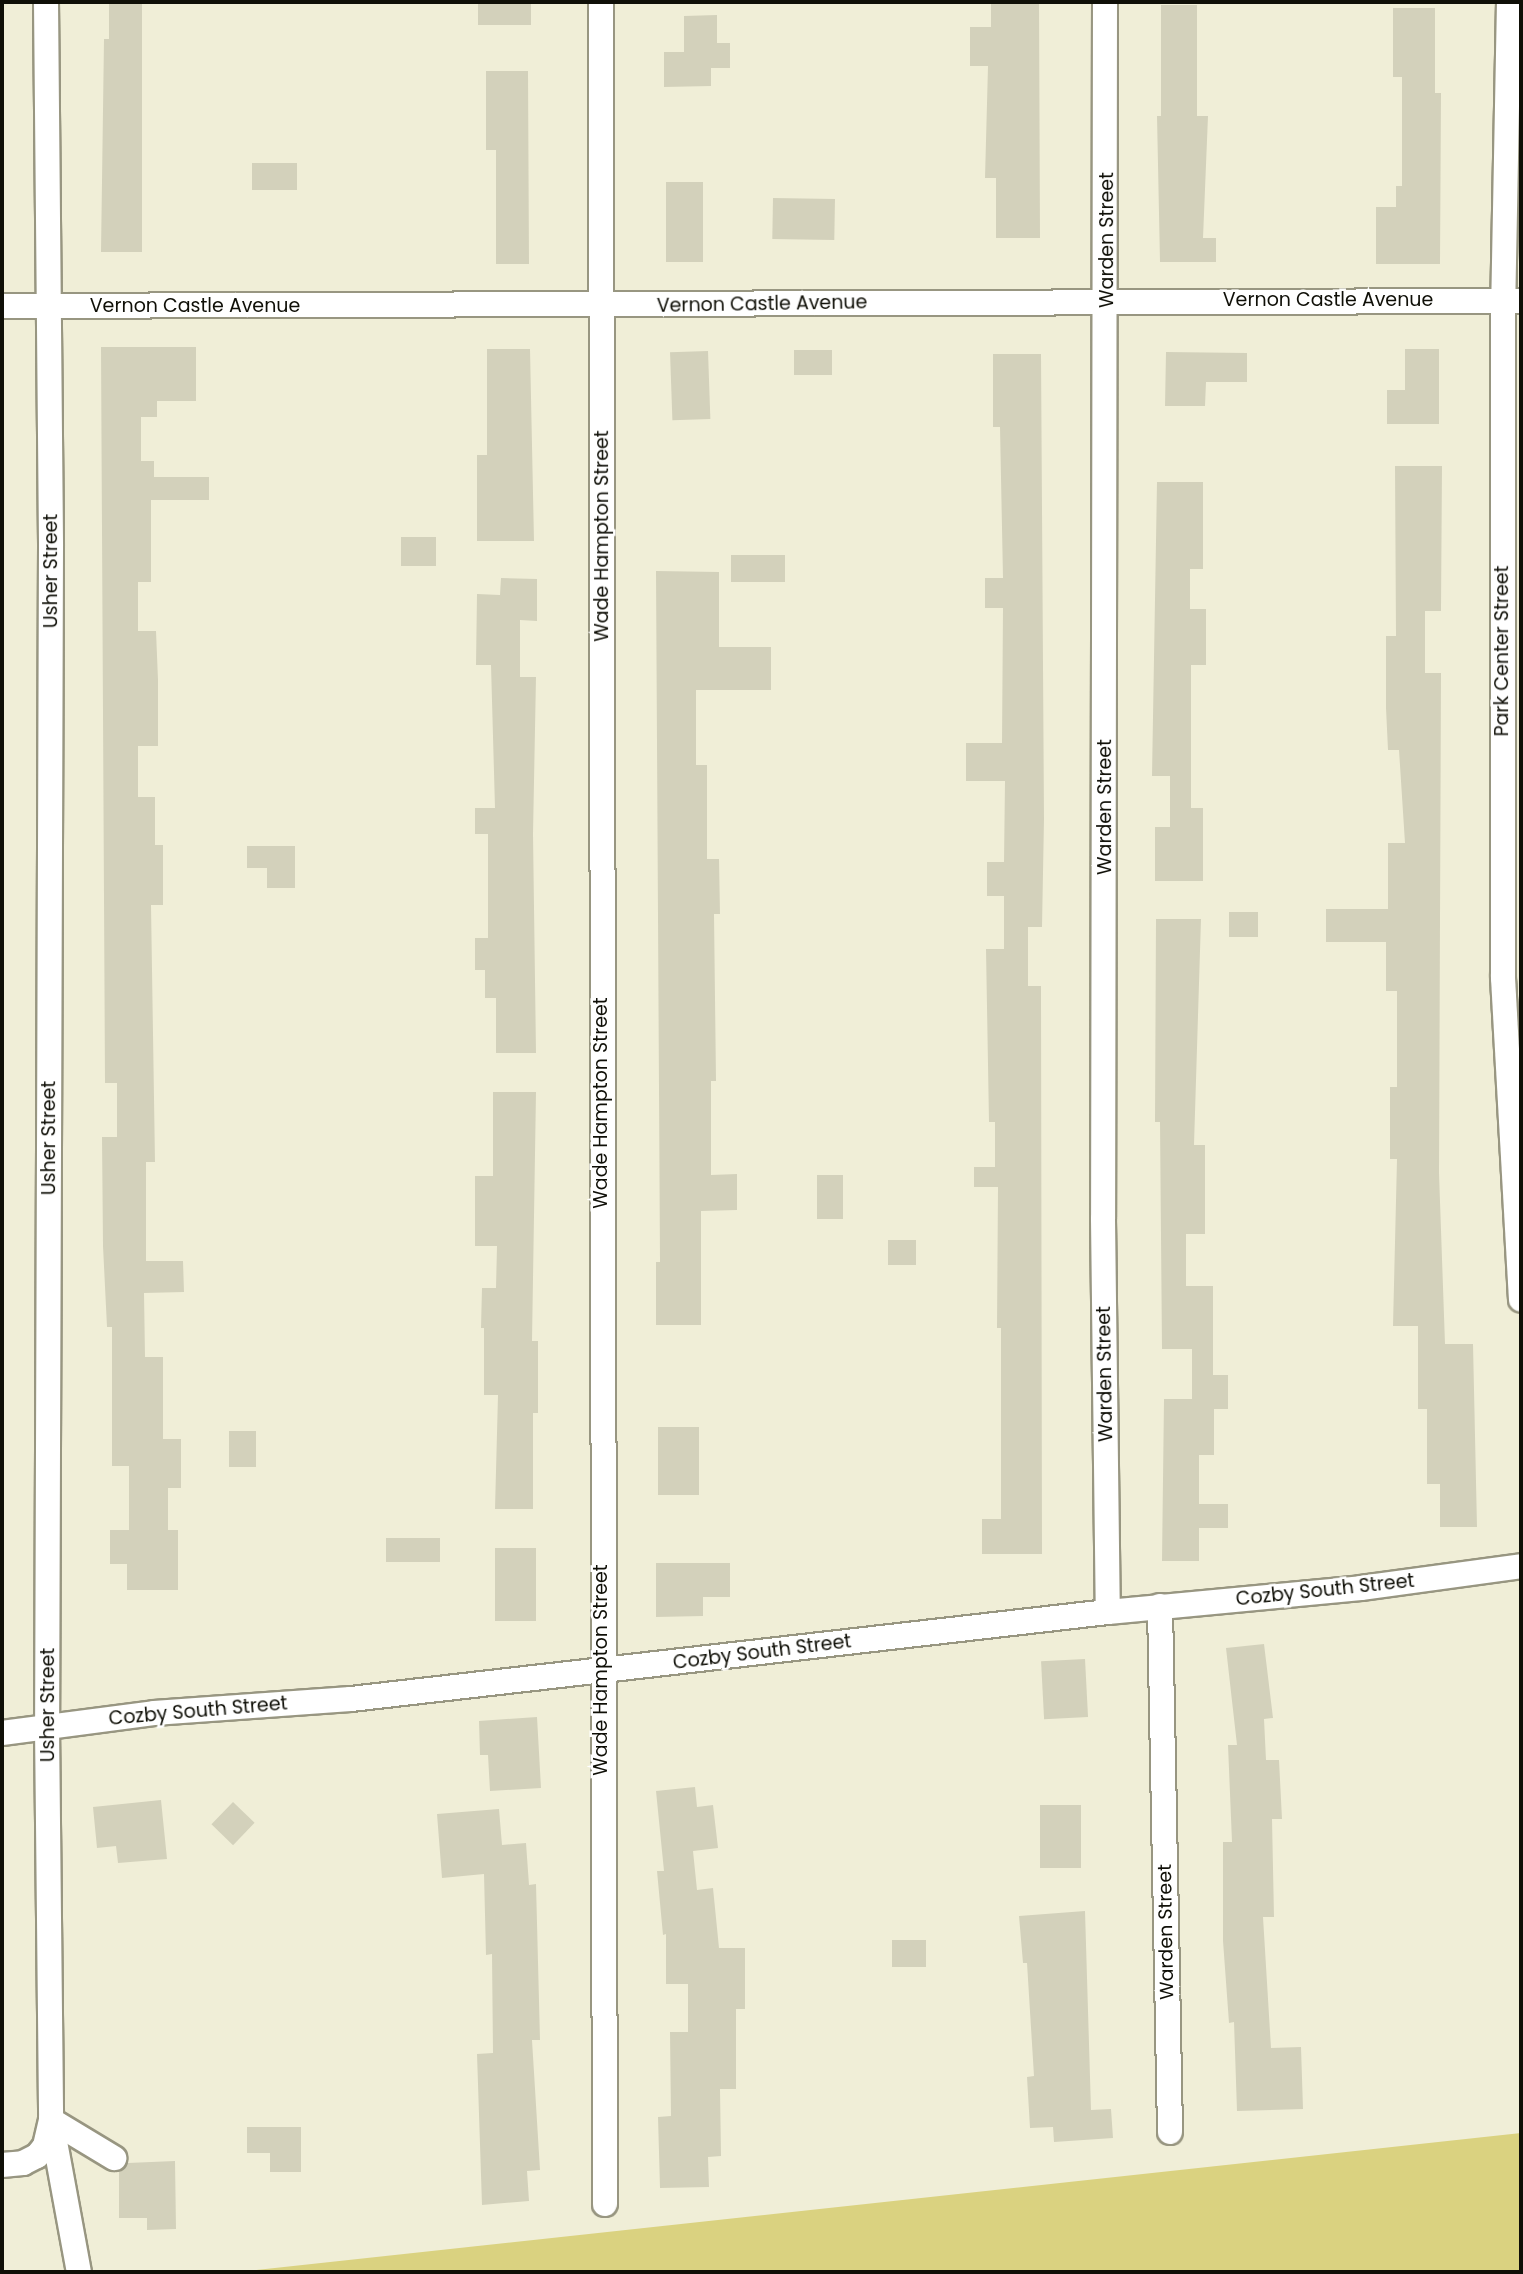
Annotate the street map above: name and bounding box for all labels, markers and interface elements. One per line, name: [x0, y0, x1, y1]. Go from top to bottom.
street label: Warden Street: [1096, 172, 1118, 308]
street label: Vernon Castle Avenue: [1223, 289, 1433, 311]
street label: Vernon Castle Avenue: [657, 291, 867, 317]
street label: Vernon Castle Avenue: [90, 295, 300, 317]
street label: Wade Hampton Street: [591, 430, 613, 642]
street label: Usher Street: [40, 514, 62, 628]
street label: Park Center Street: [1491, 566, 1513, 736]
street label: Warden Street: [1094, 739, 1116, 875]
street label: Wade Hampton Street: [590, 997, 612, 1209]
street label: Usher Street: [38, 1081, 60, 1195]
street label: Warden Street: [1092, 1306, 1118, 1442]
street label: Wade Hampton Street: [590, 1564, 612, 1776]
street label: Cozby South Street: [1235, 1569, 1415, 1611]
street label: Cozby South Street: [672, 1630, 852, 1674]
street label: Usher Street: [37, 1648, 59, 1762]
street label: Cozby South Street: [108, 1692, 288, 1730]
street label: Warden Street: [1153, 1864, 1179, 2000]

